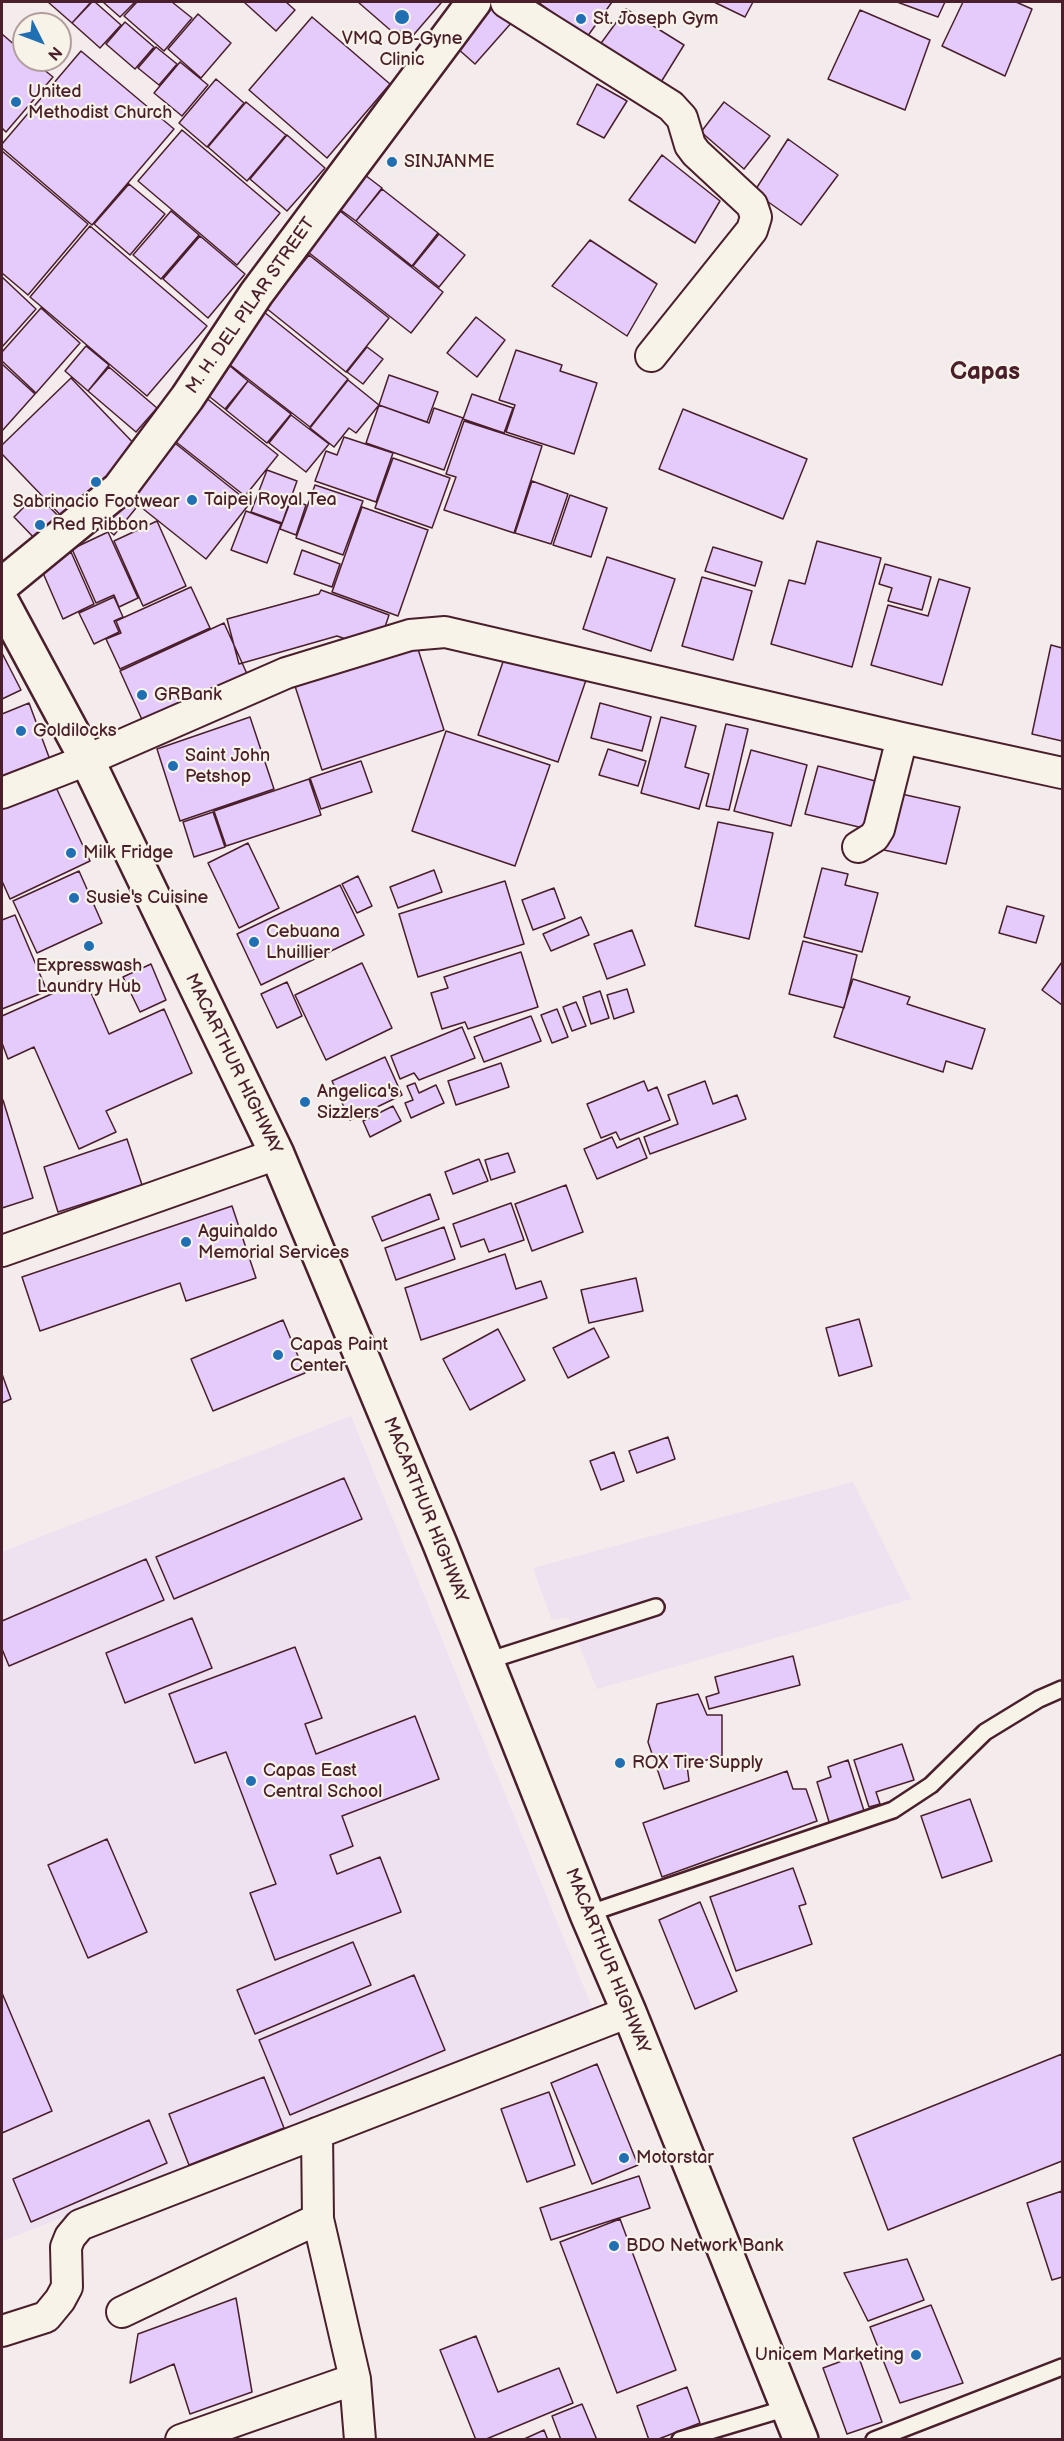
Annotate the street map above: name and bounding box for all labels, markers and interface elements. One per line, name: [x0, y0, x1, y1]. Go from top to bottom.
marker: VMQ OB-Gyne Clinic: [393, 8, 411, 26]
place label: St. Joseph Gym: [593, 8, 718, 30]
north arrow: [12, 12, 72, 72]
marker: St. Joseph Gym: [574, 12, 588, 26]
place label: VMQ OB-Gyne Clinic: [342, 28, 462, 70]
text: N: [43, 42, 65, 64]
place label: United Methodist Church: [28, 81, 172, 124]
marker: United Methodist Church: [9, 95, 23, 109]
place label: SINJANME: [404, 151, 495, 173]
marker: SINJANME: [385, 155, 399, 169]
street label: M. H. DEL PILAR STREET: [182, 214, 320, 398]
district label: Capas: [950, 359, 1020, 387]
marker: Sabrinacio Footwear: [89, 475, 103, 489]
place label: Taipei Royal Tea: [204, 489, 337, 511]
place label: Sabrinacio Footwear: [13, 491, 179, 513]
marker: Taipei Royal Tea: [185, 493, 199, 507]
place label: Red Ribbon: [52, 514, 148, 536]
marker: Red Ribbon: [33, 518, 47, 532]
place label: GRBank: [154, 684, 222, 706]
marker: GRBank: [135, 688, 149, 702]
place label: Goldilocks: [33, 720, 117, 742]
marker: Goldilocks: [14, 724, 28, 738]
place label: Saint John Petshop: [185, 745, 270, 788]
marker: Saint John Petshop: [166, 759, 180, 773]
place label: Milk Fridge: [83, 842, 173, 864]
marker: Milk Fridge: [64, 846, 78, 860]
place label: Susie's Cuisine: [86, 887, 208, 909]
marker: Susie's Cuisine: [67, 891, 81, 905]
place label: Cebuana Lhuillier: [266, 921, 340, 964]
marker: Cebuana Lhuillier: [247, 935, 261, 949]
marker: Expresswash Laundry Hub: [82, 939, 96, 953]
place label: Expresswash Laundry Hub: [36, 955, 142, 998]
street label: MACARTHUR HIGHWAY: [180, 970, 286, 1158]
place label: Angelica's Sizzlers: [317, 1081, 399, 1124]
marker: Angelica's Sizzlers: [298, 1095, 312, 1109]
place label: Aguinaldo Memorial Services: [198, 1221, 349, 1264]
marker: Aguinaldo Memorial Services: [179, 1235, 193, 1249]
place label: Capas Paint Center: [290, 1334, 388, 1376]
marker: Capas Paint Center: [271, 1348, 285, 1362]
street label: MACARTHUR HIGHWAY: [378, 1414, 472, 1606]
place label: ROX Tire Supply: [632, 1752, 763, 1774]
marker: ROX Tire Supply: [613, 1756, 627, 1770]
place label: Capas East Central School: [263, 1760, 382, 1802]
marker: Capas East Central School: [244, 1774, 258, 1788]
street label: MACARTHUR HIGHWAY: [560, 1865, 654, 2057]
place label: Motorstar: [636, 2147, 714, 2169]
marker: Motorstar: [617, 2151, 631, 2165]
place label: BDO Network Bank: [626, 2235, 783, 2257]
marker: BDO Network Bank: [607, 2239, 621, 2253]
place label: Unicem Marketing: [755, 2344, 904, 2366]
marker: Unicem Marketing: [909, 2348, 923, 2362]

